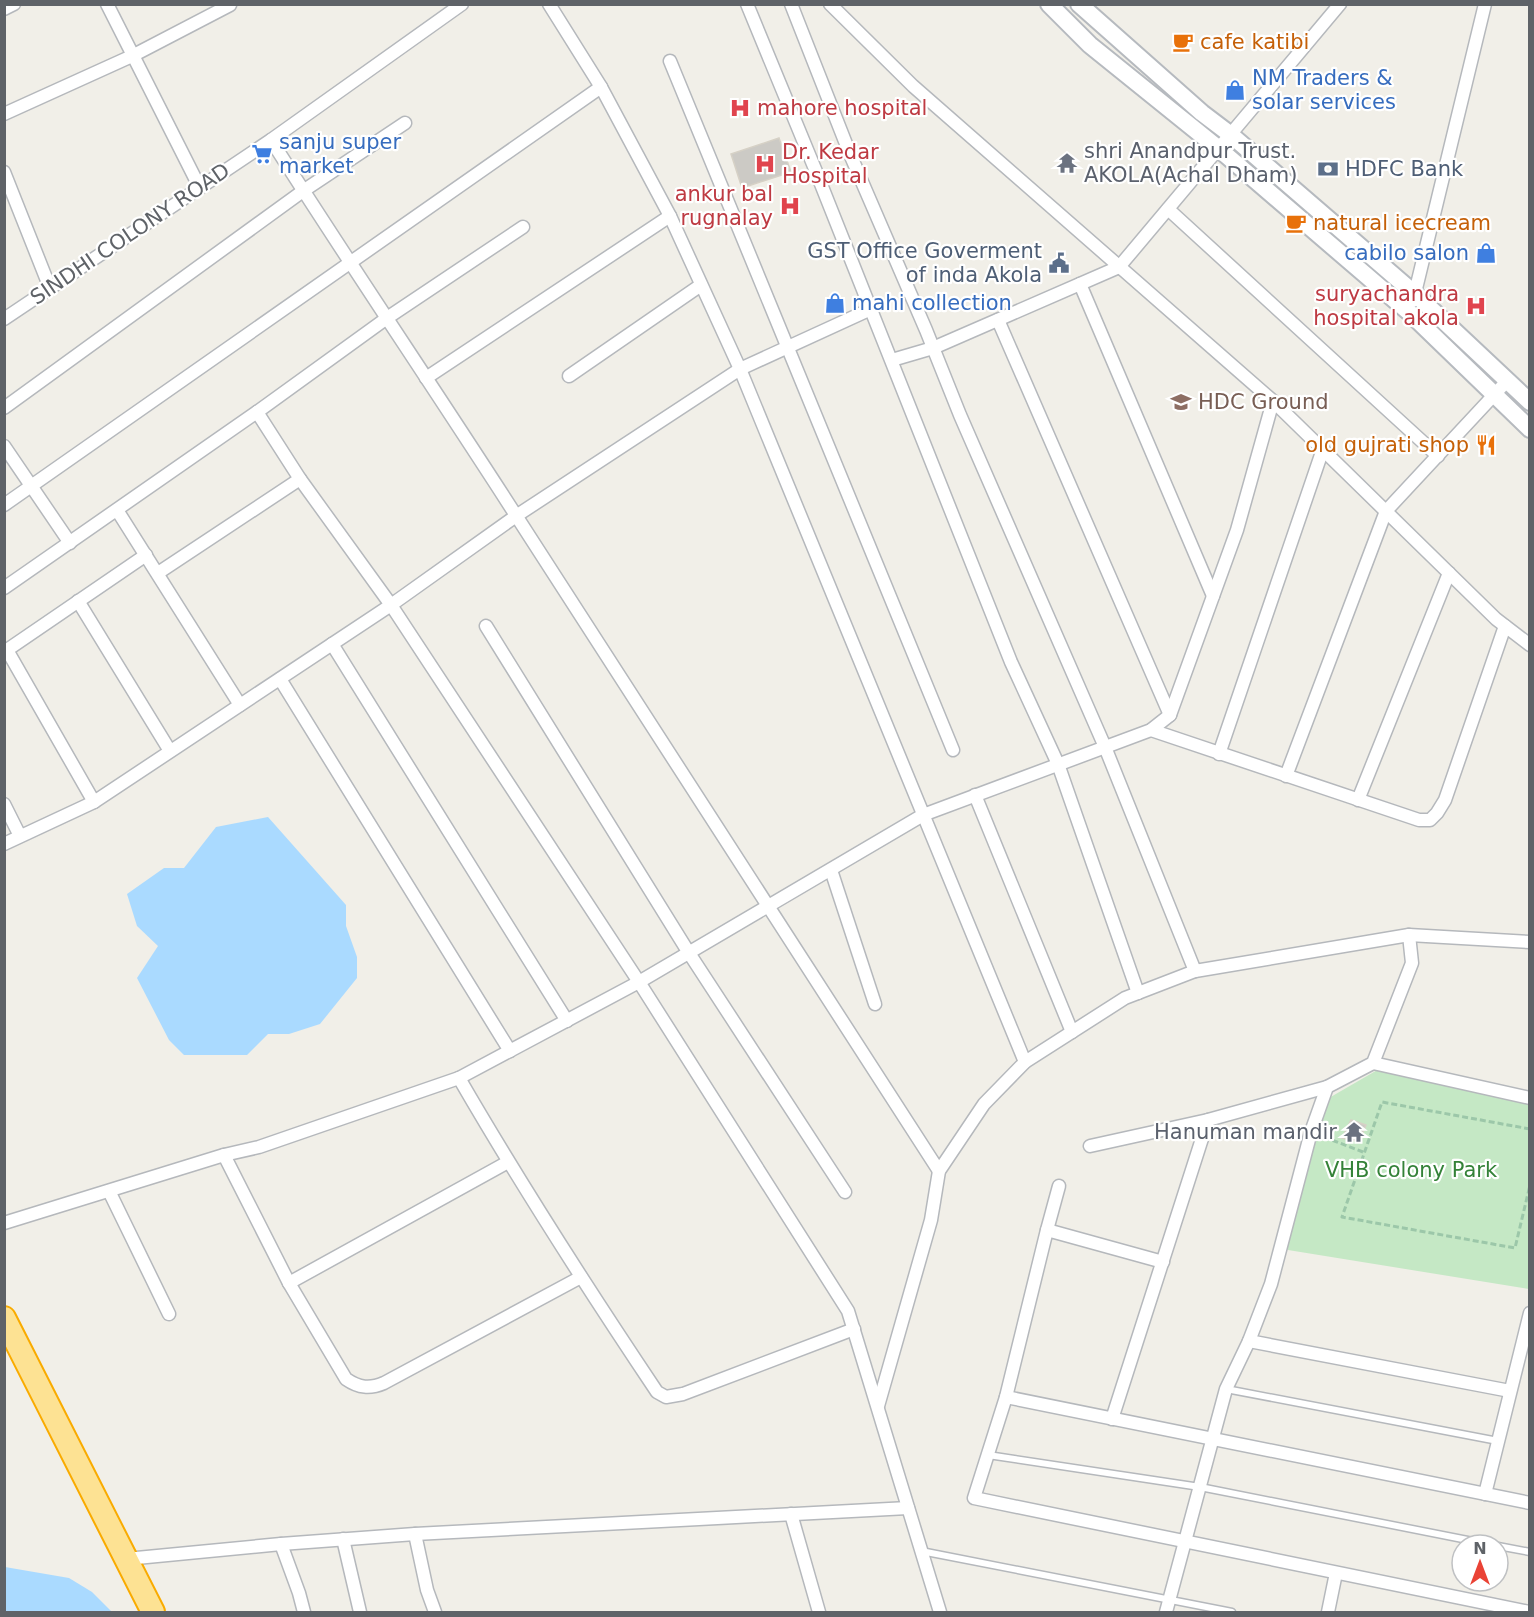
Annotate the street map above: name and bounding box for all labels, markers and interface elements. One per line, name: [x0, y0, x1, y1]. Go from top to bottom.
cafe icon: cafe katibi: [1171, 30, 1195, 54]
place label: cafe katibi: [1200, 30, 1309, 54]
place label: NM Traders & solar services: [1252, 66, 1396, 114]
shop icon: NM Traders & solar services: [1223, 78, 1247, 102]
hospital icon: mahore hospital: [728, 96, 752, 120]
place label: mahore hospital: [757, 96, 927, 120]
place label: sanju super market: [279, 130, 401, 178]
place label: shri Anandpur Trust. AKOLA(Achal Dham): [1084, 139, 1298, 187]
place label: Dr. Kedar Hospital: [782, 140, 879, 188]
supermarket icon: sanju super market: [250, 142, 274, 166]
temple icon: shri Anandpur Trust. AKOLA(Achal Dham): [1055, 151, 1079, 175]
hospital icon: Dr. Kedar Hospital: [753, 152, 777, 176]
bank icon: HDFC Bank: [1316, 157, 1340, 181]
place label: HDFC Bank: [1345, 157, 1464, 181]
street label: SINDHI COLONY ROAD: [26, 158, 234, 310]
place label: ankur bal rugnalay: [675, 182, 773, 230]
hospital icon: ankur bal rugnalay: [778, 194, 802, 218]
cafe icon: natural icecream: [1284, 211, 1308, 235]
place label: natural icecream: [1313, 211, 1491, 235]
place label: GST Office Goverment of inda Akola: [807, 239, 1042, 287]
place label: cabilo salon: [1344, 241, 1469, 265]
shop icon: cabilo salon: [1474, 241, 1498, 265]
public building icon: GST Office Goverment of inda Akola: [1047, 251, 1071, 275]
place label: suryachandra hospital akola: [1313, 282, 1459, 330]
shop icon: mahi collection: [823, 291, 847, 315]
place label: mahi collection: [852, 291, 1012, 315]
hospital icon: suryachandra hospital akola: [1464, 294, 1488, 318]
school or university icon: HDC Ground: [1169, 390, 1193, 414]
place label: HDC Ground: [1198, 390, 1329, 414]
place label: old gujrati shop: [1305, 433, 1469, 457]
restaurant icon: old gujrati shop: [1474, 433, 1498, 457]
place label: Hanuman mandir: [1154, 1120, 1337, 1144]
temple icon: Hanuman mandir: [1342, 1120, 1366, 1144]
park label: VHB colony Park: [1325, 1158, 1498, 1182]
north arrow: [1450, 1533, 1510, 1593]
text: N: [1473, 1539, 1487, 1558]

